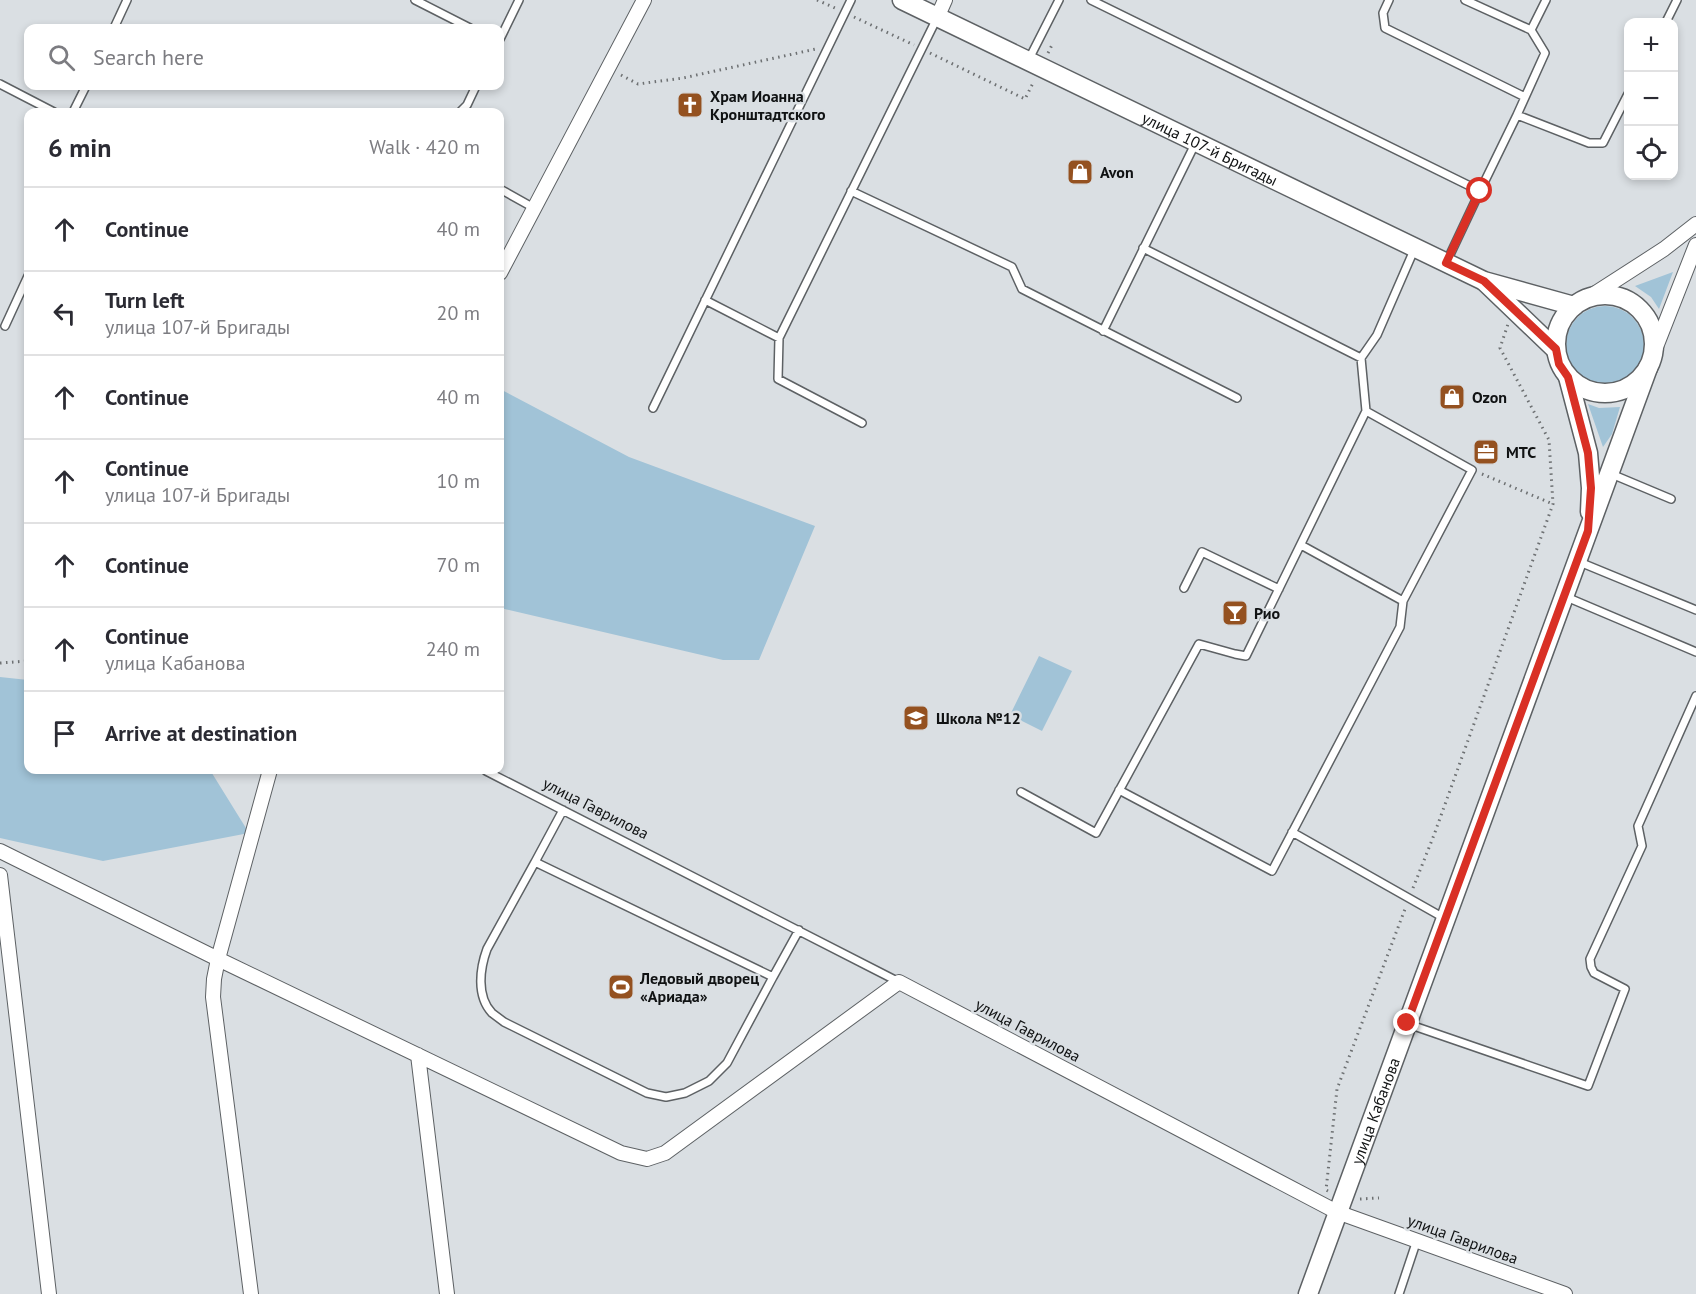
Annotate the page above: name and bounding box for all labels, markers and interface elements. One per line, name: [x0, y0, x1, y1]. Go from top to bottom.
map controls: [1624, 18, 1678, 180]
button: +: [1624, 18, 1678, 72]
search box: [24, 24, 504, 90]
icon: search: [45, 41, 78, 74]
text: Search here: [93, 43, 204, 71]
button: −: [1624, 72, 1678, 126]
place label: Храм Иоанна Кронштадтского: [710, 86, 826, 124]
church icon: Храм Иоанна Кронштадтского: [675, 90, 705, 120]
street label: улица 107-й Бригады: [1139, 107, 1281, 190]
button: locate: [1624, 126, 1678, 180]
text: 6 min: [48, 131, 111, 164]
text: Walk · 420 m: [369, 134, 480, 160]
shop icon: Avon: [1065, 157, 1095, 187]
place label: Avon: [1100, 162, 1134, 182]
route start: [1466, 177, 1492, 203]
icon: ahead: [48, 213, 81, 246]
text: Continue: [105, 215, 189, 243]
text: 40 m: [437, 216, 480, 242]
text: Turn left: [105, 286, 185, 314]
icon: left: [48, 297, 81, 330]
text: 20 m: [437, 300, 480, 326]
text: улица 107-й Бригады: [105, 314, 290, 340]
icon: ahead: [48, 381, 81, 414]
shop icon: Ozon: [1437, 382, 1467, 412]
text: Continue: [105, 383, 189, 411]
text: 40 m: [437, 384, 480, 410]
place label: Ozon: [1472, 387, 1507, 407]
office icon: МТС: [1471, 437, 1501, 467]
place label: МТС: [1506, 442, 1536, 462]
text: Continue: [105, 454, 189, 482]
icon: ahead: [48, 465, 81, 498]
text: 10 m: [437, 468, 480, 494]
text: улица 107-й Бригады: [105, 482, 290, 508]
icon: ahead: [48, 549, 81, 582]
text: Continue: [105, 551, 189, 579]
text: 70 m: [437, 552, 480, 578]
bar icon: Рио: [1220, 598, 1250, 628]
place label: Рио: [1254, 603, 1281, 623]
text: Continue: [105, 622, 189, 650]
icon: ahead: [48, 633, 81, 666]
text: 240 m: [426, 636, 480, 662]
text: улица Кабанова: [105, 650, 245, 676]
school or university icon: Школа №12: [901, 703, 931, 733]
place label: Школа №12: [936, 708, 1021, 728]
icon: arrive: [48, 717, 81, 750]
text: Arrive at destination: [105, 719, 297, 747]
street label: улица Гаврилова: [540, 773, 652, 843]
place label: Ледовый дворец «Ариада»: [639, 968, 759, 1006]
sports icon: Ледовый дворец «Ариада»: [606, 972, 636, 1002]
street label: улица Гаврилова: [972, 994, 1084, 1066]
route end: [1393, 1009, 1419, 1035]
street label: улица Кабанова: [1346, 1055, 1404, 1167]
street label: улица Гаврилова: [1405, 1210, 1521, 1268]

